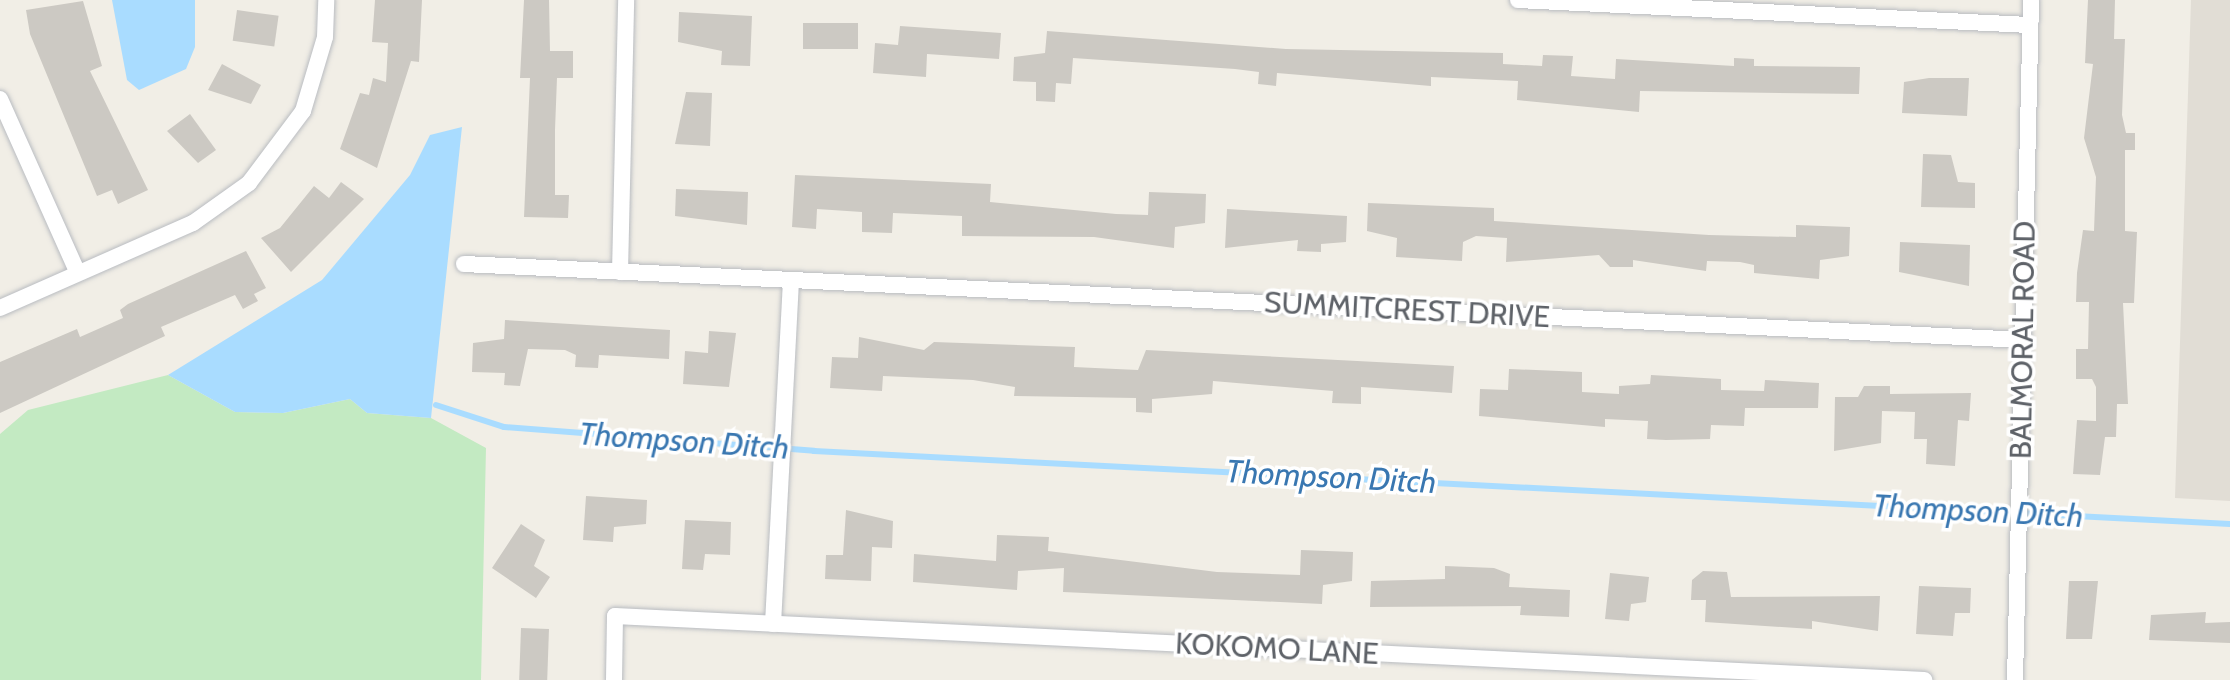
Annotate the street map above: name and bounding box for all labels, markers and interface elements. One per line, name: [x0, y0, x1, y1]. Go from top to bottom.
street label: BALMORAL ROAD: [2003, 221, 2043, 459]
street label: SUMMITCREST DRIVE: [1263, 285, 1551, 335]
water label: Thompson Ditch: [578, 414, 790, 468]
water label: Thompson Ditch: [1225, 452, 1437, 502]
water label: Thompson Ditch: [1872, 486, 2084, 536]
street label: KOKOMO LANE: [1174, 626, 1380, 672]

